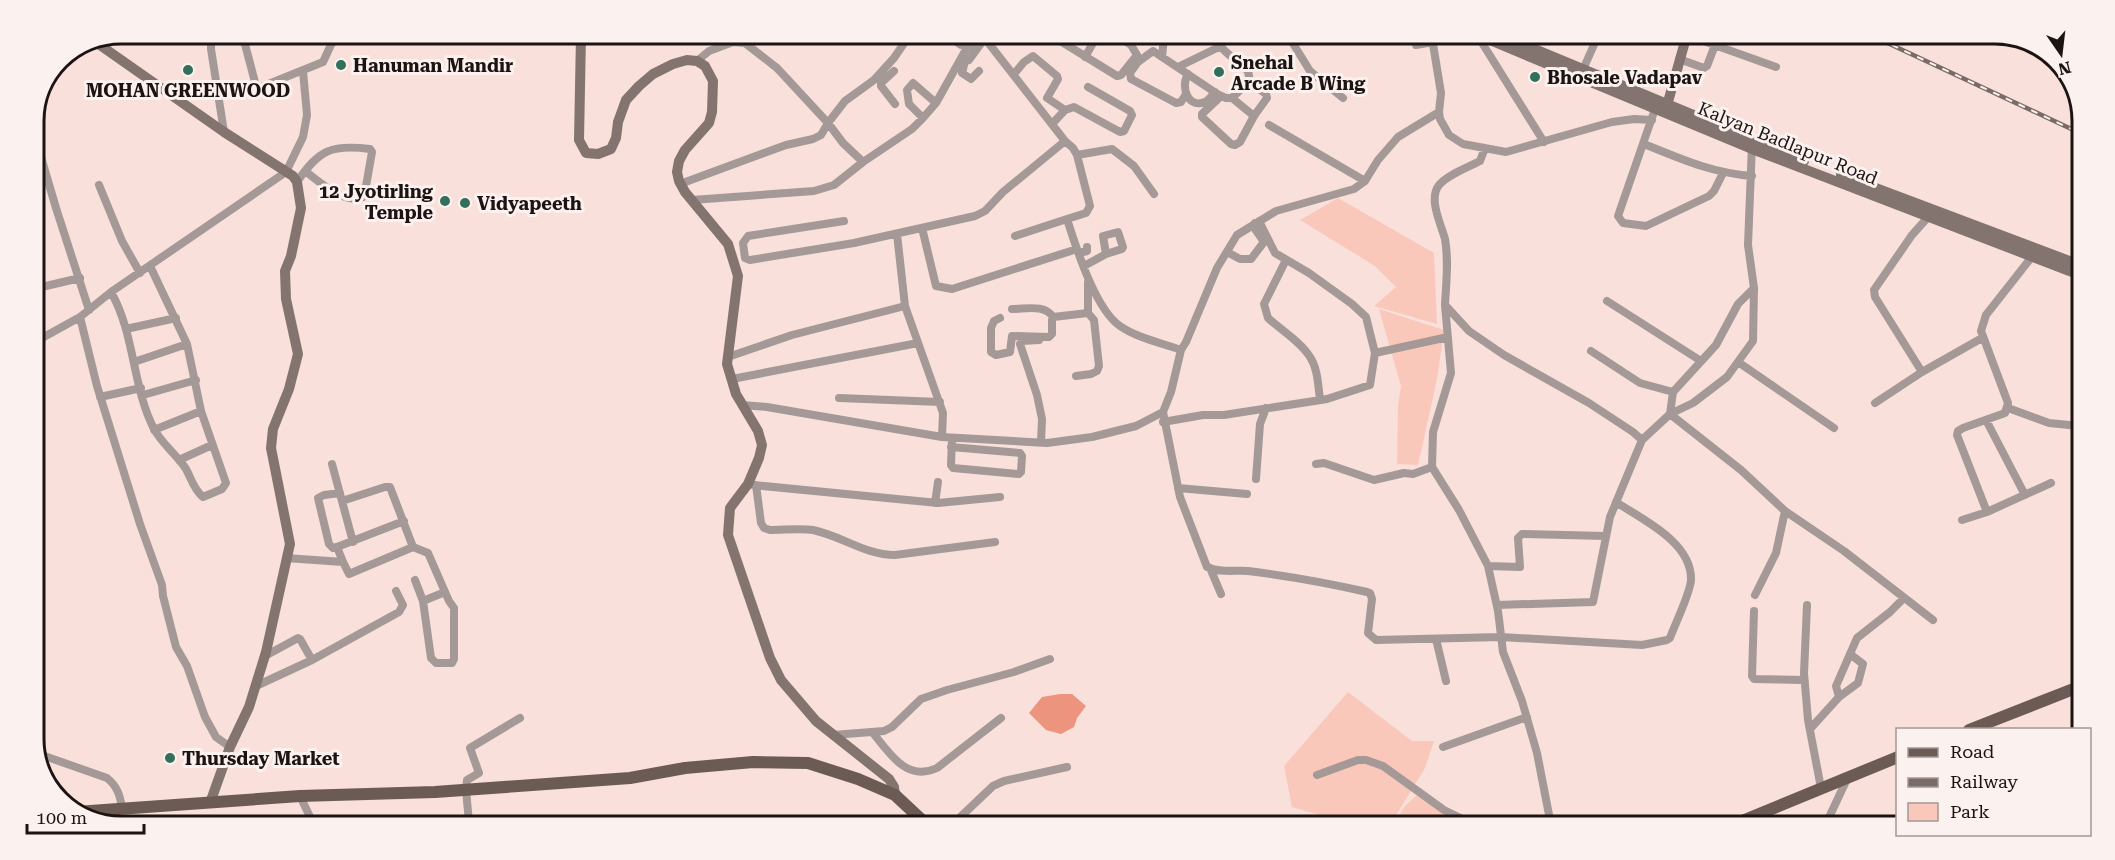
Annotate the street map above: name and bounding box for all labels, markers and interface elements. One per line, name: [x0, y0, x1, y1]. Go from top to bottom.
north arrow: [2031, 24, 2091, 84]
place label: Snehal Arcade B Wing: [1231, 52, 1366, 94]
place label: Hanuman Mandir: [353, 55, 513, 76]
text: N: [2056, 57, 2073, 79]
marker: Hanuman Mandir: [334, 58, 348, 72]
marker: MOHAN GREENWOOD: [181, 63, 195, 77]
marker: Snehal Arcade B Wing: [1212, 65, 1226, 79]
place label: Bhosale Vadapav: [1547, 67, 1702, 88]
marker: Bhosale Vadapav: [1528, 70, 1542, 84]
place label: MOHAN GREENWOOD: [86, 80, 290, 101]
street label: Kalyan Badlapur Road: [1695, 97, 1881, 189]
place label: 12 Jyotirling Temple: [319, 181, 434, 223]
place label: Vidyapeeth: [477, 193, 582, 214]
marker: 12 Jyotirling Temple: [438, 194, 452, 208]
marker: Vidyapeeth: [458, 196, 472, 210]
legend: [1896, 728, 2091, 836]
text: Road: [1950, 741, 1995, 762]
place label: Thursday Market: [182, 748, 340, 769]
marker: Thursday Market: [163, 751, 177, 765]
text: Railway: [1950, 771, 2018, 792]
scale bar: [27, 797, 144, 835]
text: Park: [1950, 801, 1990, 822]
text: 100 m: [36, 807, 87, 828]

